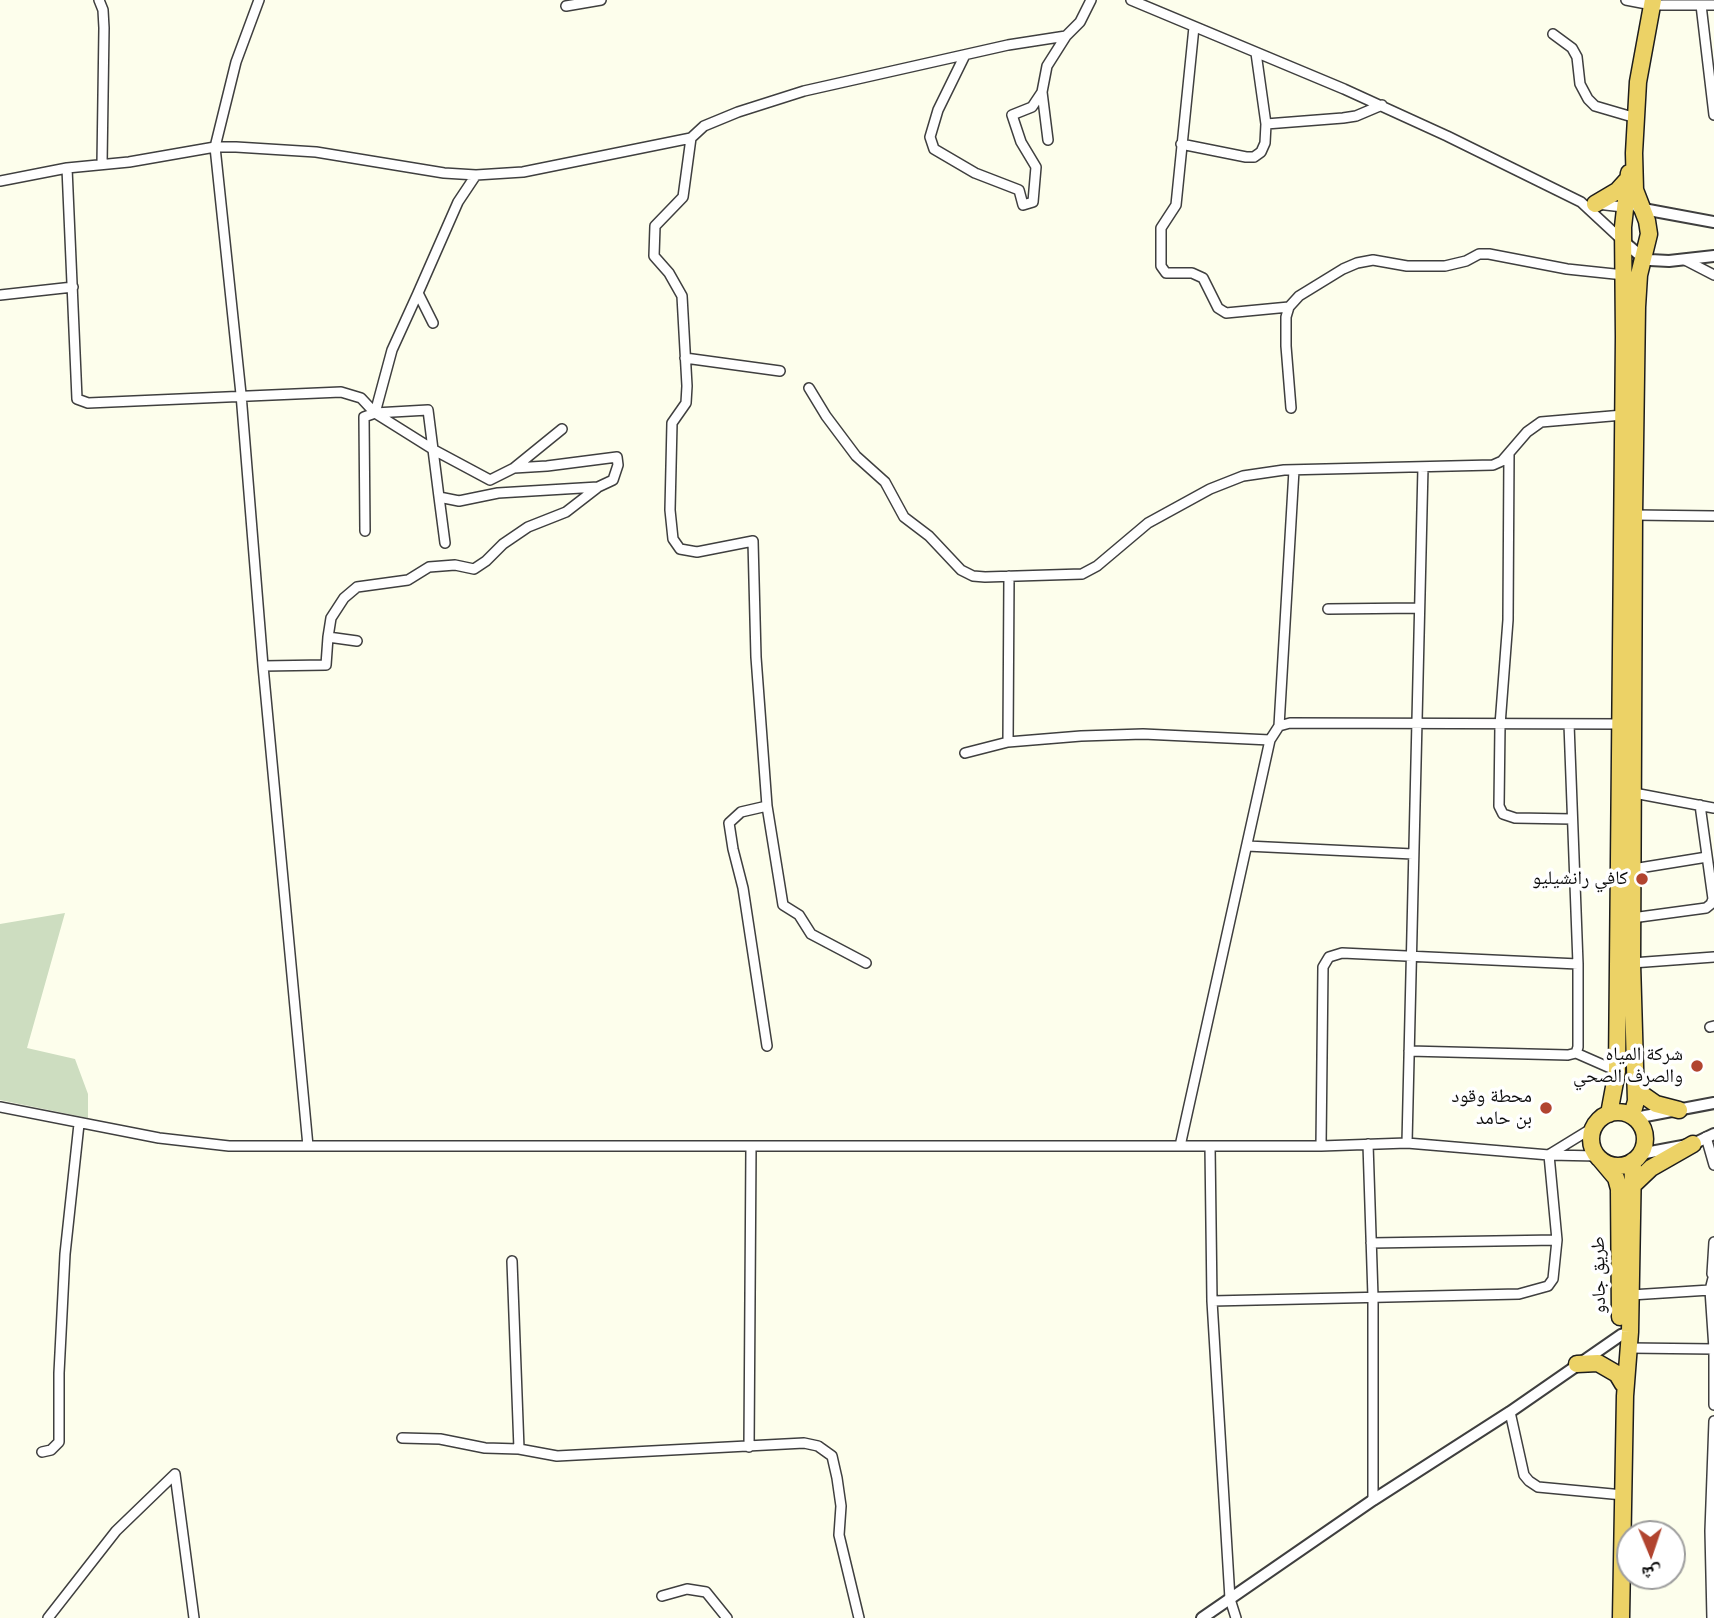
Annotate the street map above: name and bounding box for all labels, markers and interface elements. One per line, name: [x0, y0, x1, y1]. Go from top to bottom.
place label: كافي رانشيليو: [1532, 868, 1628, 890]
marker: كافي رانشيليو: [1634, 871, 1650, 887]
place label: شركة المياه والصرف الصحي: [1573, 1044, 1683, 1088]
marker: شركة المياه والصرف الصحي: [1689, 1058, 1705, 1074]
place label: محطة وقود بن حامد: [1452, 1086, 1532, 1130]
marker: محطة وقود بن حامد: [1538, 1100, 1554, 1116]
street label: طريق جادو: [1587, 1236, 1611, 1314]
north arrow: [1616, 1520, 1686, 1590]
text: ش: [1641, 1562, 1662, 1586]

